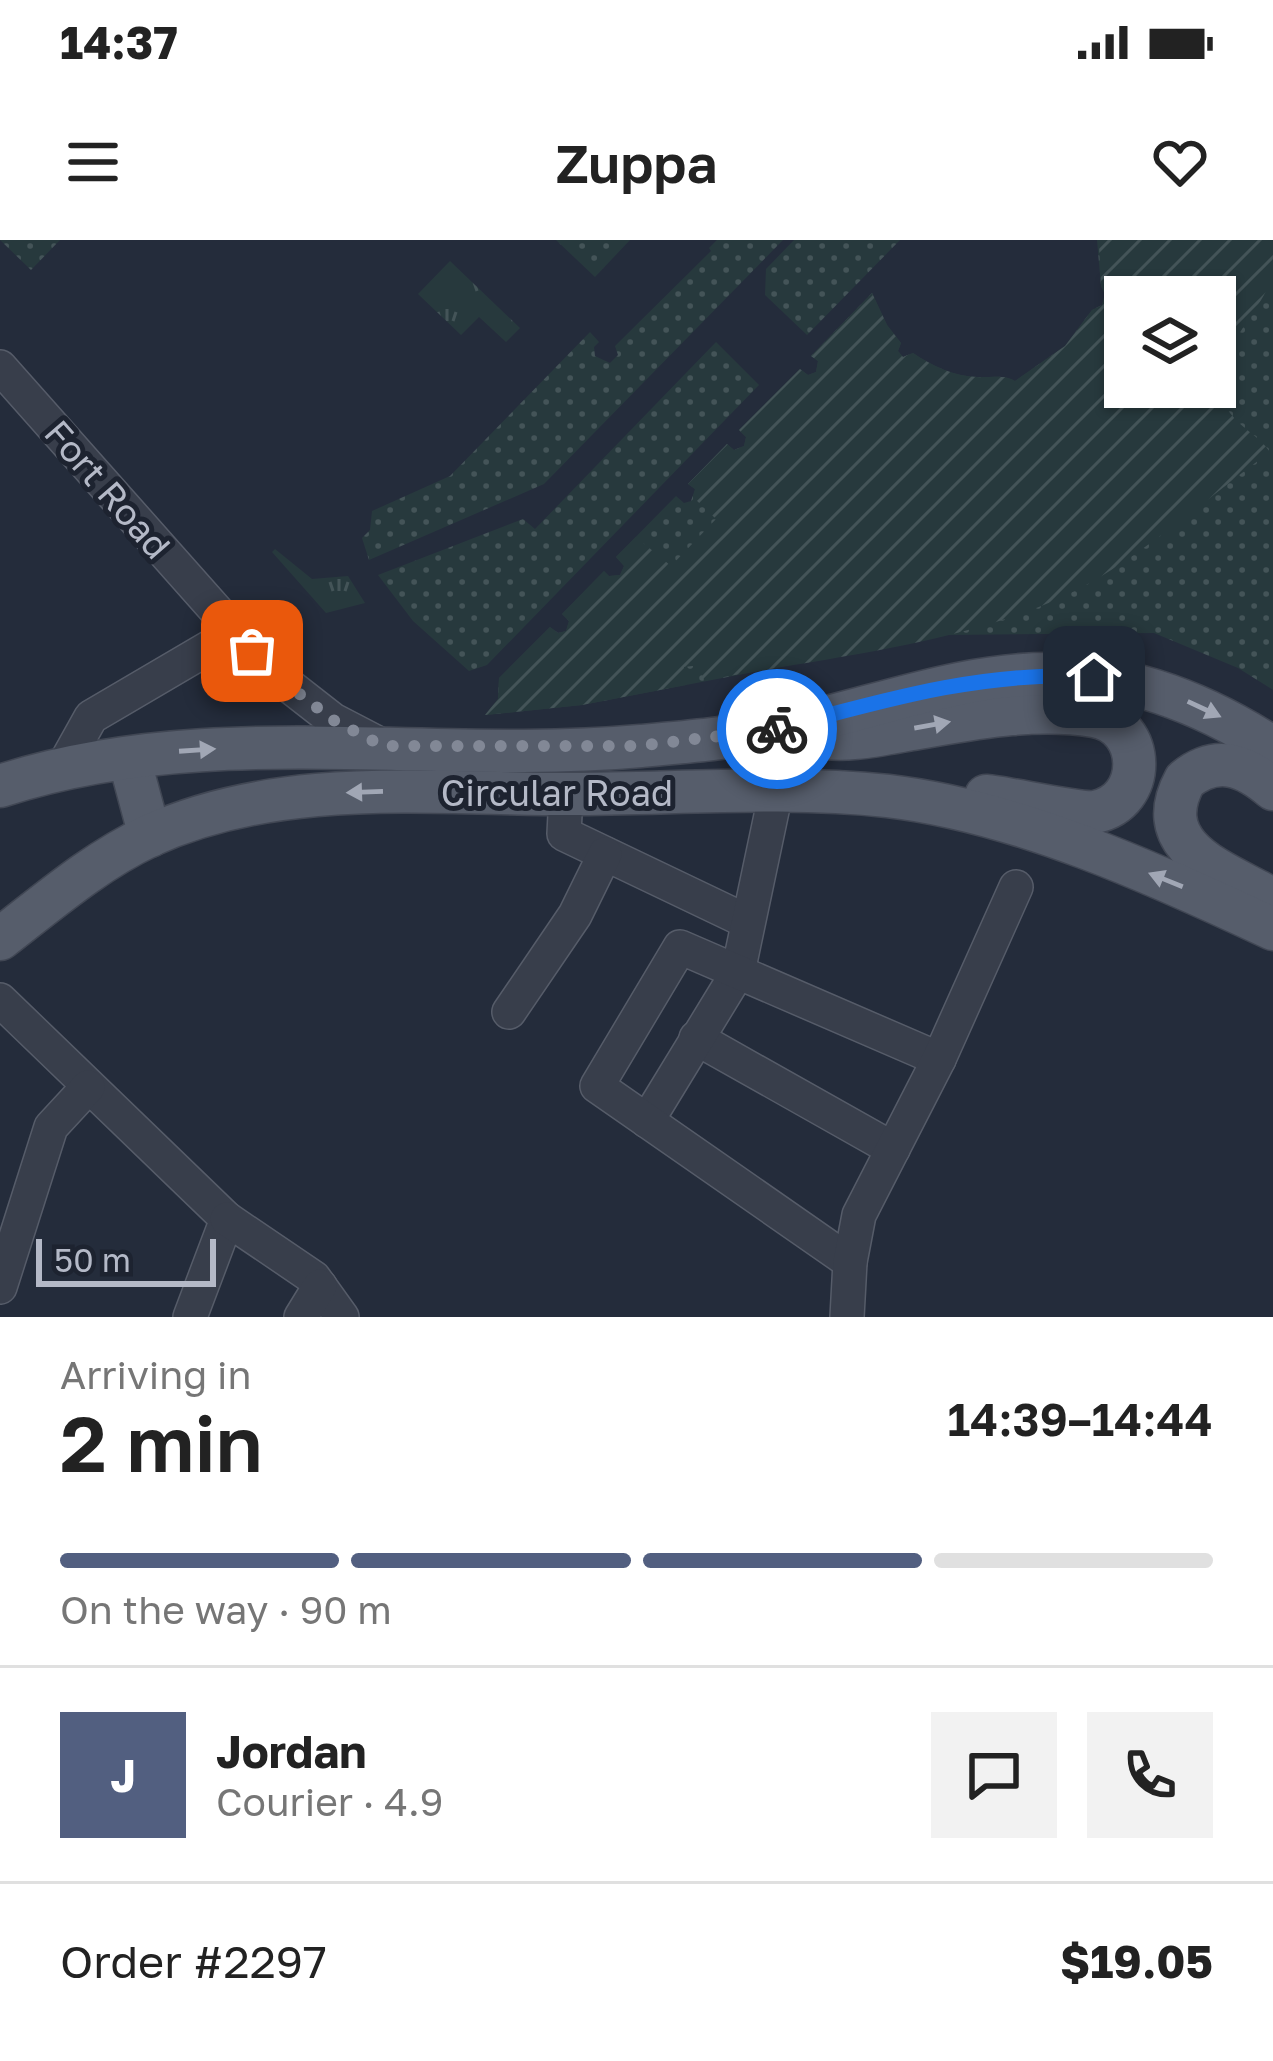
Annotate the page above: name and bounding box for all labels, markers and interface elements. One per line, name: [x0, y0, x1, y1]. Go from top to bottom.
text: 14:37: [60, 15, 178, 69]
icon: menu: [60, 129, 126, 195]
icon: heart: [1147, 129, 1213, 195]
text: Zuppa: [555, 130, 718, 195]
map controls: [1104, 276, 1236, 408]
button: layers: [1104, 276, 1236, 408]
street label: Fort Road: [36, 411, 180, 567]
pin: [201, 600, 303, 702]
icon: bag: [219, 618, 285, 684]
pin: [1043, 626, 1145, 728]
icon: home: [1061, 644, 1127, 710]
courier: [717, 669, 837, 789]
icon: bike: [744, 696, 810, 762]
one-way arrow: [1187, 700, 1222, 720]
one-way arrow: [914, 716, 952, 734]
one-way arrow: [179, 741, 216, 760]
street label: Circular Road: [441, 771, 673, 814]
one-way arrow: [345, 782, 383, 801]
one-way arrow: [1148, 870, 1184, 889]
scale bar: [36, 1233, 216, 1286]
text: 50 m: [54, 1240, 131, 1279]
text: Arriving in: [60, 1351, 251, 1398]
text: 14:39–14:44: [948, 1392, 1213, 1446]
text: 2 min: [60, 1396, 263, 1489]
text: On the way · 90 m: [60, 1586, 392, 1633]
button: chat: [931, 1712, 1057, 1838]
button: phone: [1087, 1712, 1213, 1838]
text: Jordan: [216, 1724, 367, 1778]
text: J: [110, 1748, 136, 1802]
text: Courier · 4.9: [216, 1778, 443, 1825]
text: Order #2297: [60, 1934, 327, 1988]
text: $19.05: [1060, 1934, 1213, 1988]

